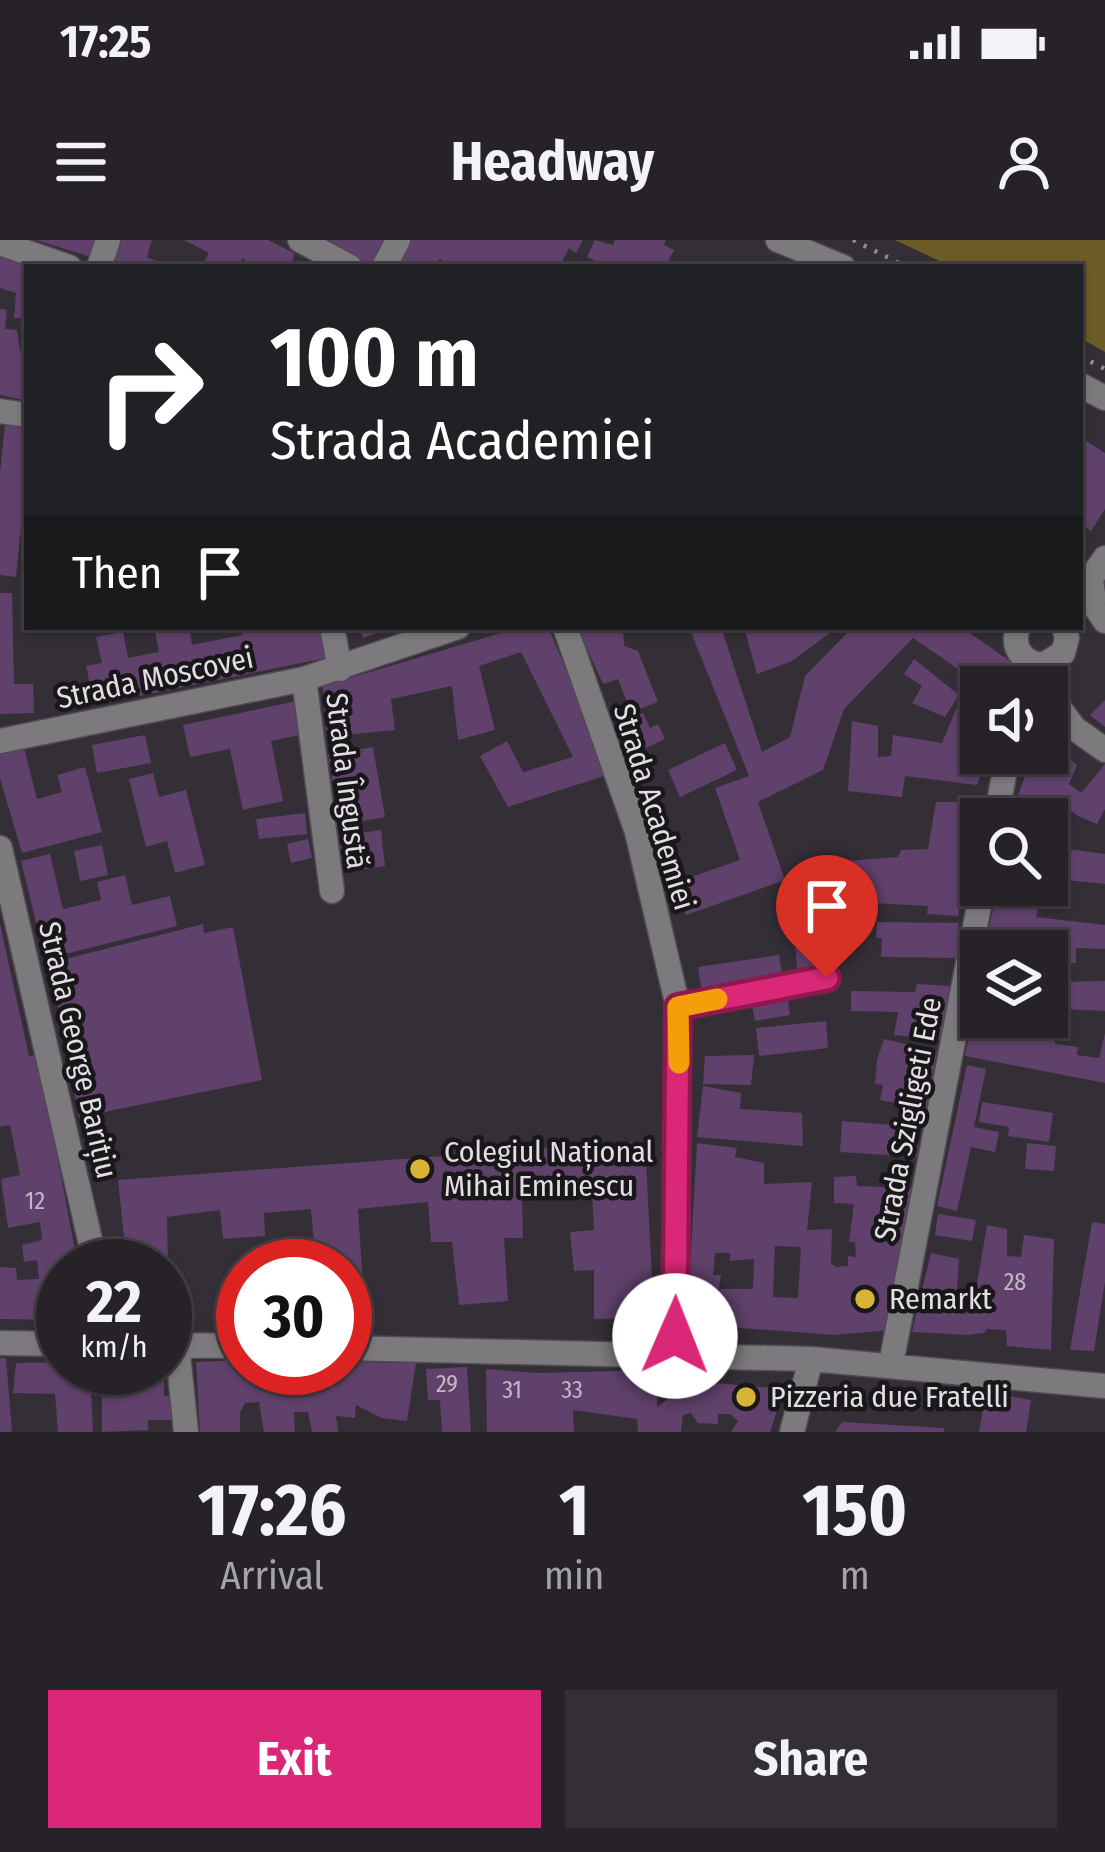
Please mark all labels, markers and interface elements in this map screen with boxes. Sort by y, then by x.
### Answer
text: 17:25 [60,15,151,69]
icon: menu [48,129,114,195]
icon: person [991,129,1057,195]
text: Headway [451,130,654,194]
text: 100 m [270,307,479,408]
icon: right [72,312,228,468]
text: Strada Academiei [270,409,655,473]
icon: arrive [187,540,253,606]
text: Then [72,546,163,600]
street label: Strada Moscovei [53,640,257,716]
map controls [960,666,1068,1038]
button: sound [960,666,1068,774]
street label: Strada Îngustă [318,691,376,871]
street label: Strada Academiei [606,700,702,914]
button: search [960,798,1068,906]
pin [776,855,878,978]
icon: arrive [794,873,860,939]
street label: Strada George Barițiu [30,918,125,1182]
button: layers [960,930,1068,1038]
street label: Strada Szigligeti Ede [867,994,949,1244]
place label: Colegiul Național Mihai Eminescu [444,1134,654,1204]
marker: Colegiul Național Mihai Eminescu [407,1156,433,1182]
house number: 12 [25,1187,45,1215]
speed limit sign: 30 [216,1239,372,1395]
text: 22 [86,1266,142,1338]
house number: 28 [1004,1268,1026,1296]
position arrow [612,1273,738,1399]
place label: Remarkt [889,1281,992,1317]
marker: Remarkt [852,1286,878,1312]
text: km/h [81,1329,147,1365]
house number: 29 [436,1370,458,1398]
house number: 31 [502,1376,522,1404]
house number: 33 [561,1376,583,1404]
place label: Pizzeria due Fratelli [770,1379,1009,1415]
marker: Pizzeria due Fratelli [733,1384,759,1410]
text: 17:26 [198,1468,346,1554]
text: 1 [559,1468,589,1554]
text: 150 [802,1468,907,1554]
text: Arrival [220,1553,324,1599]
text: min [544,1553,604,1599]
text: m [840,1553,870,1599]
button: Exit [48,1690,541,1828]
button: Share [565,1690,1057,1828]

